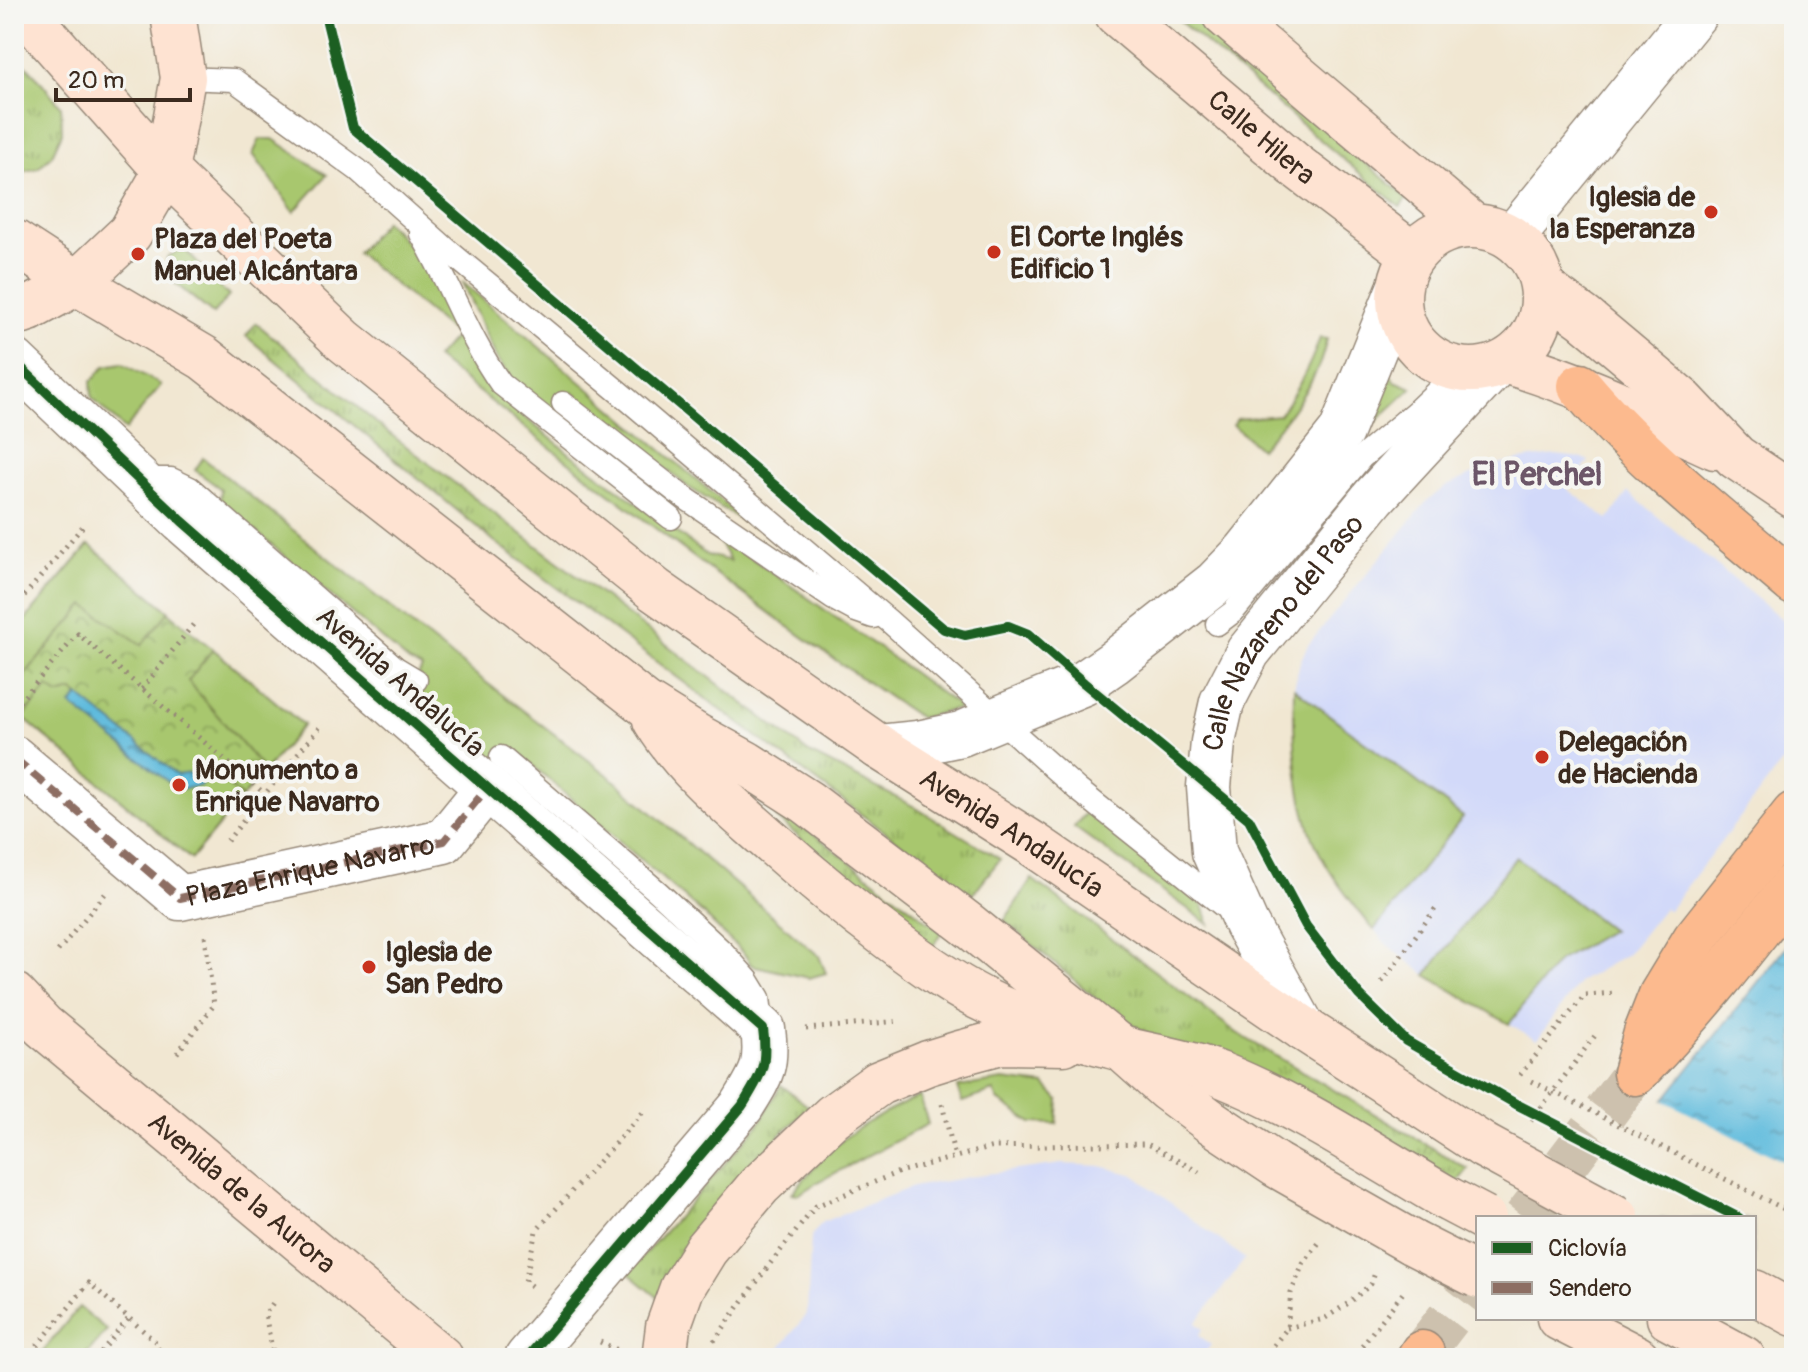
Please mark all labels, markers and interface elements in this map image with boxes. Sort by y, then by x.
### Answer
scale bar [56,52,190,102]
text: 20 m [68,66,124,95]
street label: Calle Hilera [1200,83,1322,193]
place label: Iglesia de la Esperanza [1550,180,1696,247]
marker: Iglesia de la Esperanza [1702,203,1720,221]
place label: El Corte Inglés Edificio 1 [1010,220,1183,287]
place label: Plaza del Poeta Manuel Alcántara [154,222,358,289]
marker: El Corte Inglés Edificio 1 [985,243,1003,261]
marker: Plaza del Poeta Manuel Alcántara [129,245,147,263]
district label: El Perchel [1472,455,1602,495]
street label: Calle Nazareno del Paso [1196,508,1372,755]
street label: Avenida Andalucía [308,599,492,765]
place label: Delegación de Hacienda [1558,725,1698,792]
marker: Delegación de Hacienda [1533,748,1551,766]
place label: Monumento a Enrique Navarro [195,753,380,820]
street label: Avenida Andalucía [913,761,1110,906]
marker: Monumento a Enrique Navarro [170,776,188,794]
street label: Plaza Enrique Navarro [183,828,438,915]
place label: Iglesia de San Pedro [385,935,503,1002]
marker: Iglesia de San Pedro [360,958,378,976]
street label: Avenida de la Aurora [140,1105,343,1282]
legend [1476,1216,1756,1320]
text: Ciclovía [1548,1234,1627,1263]
text: Sendero [1548,1274,1632,1303]

